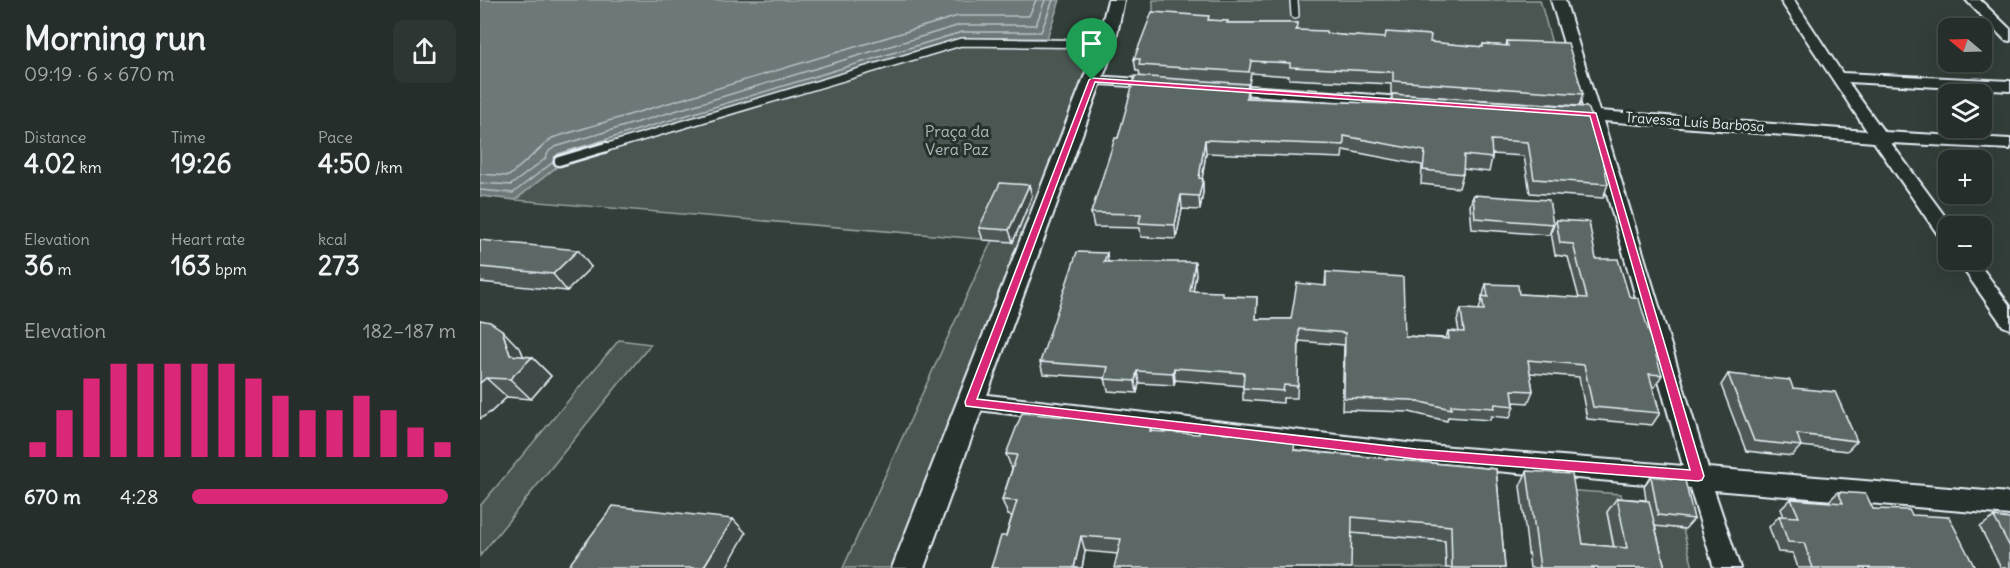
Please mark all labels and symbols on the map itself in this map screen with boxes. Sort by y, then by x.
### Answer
pin [1066,18,1117,80]
north arrow [1938,18,1992,72]
street label: Travessa Luís Barbosa [1625,108,1765,136]
park label: Praça da Vera Paz [925,121,989,159]

